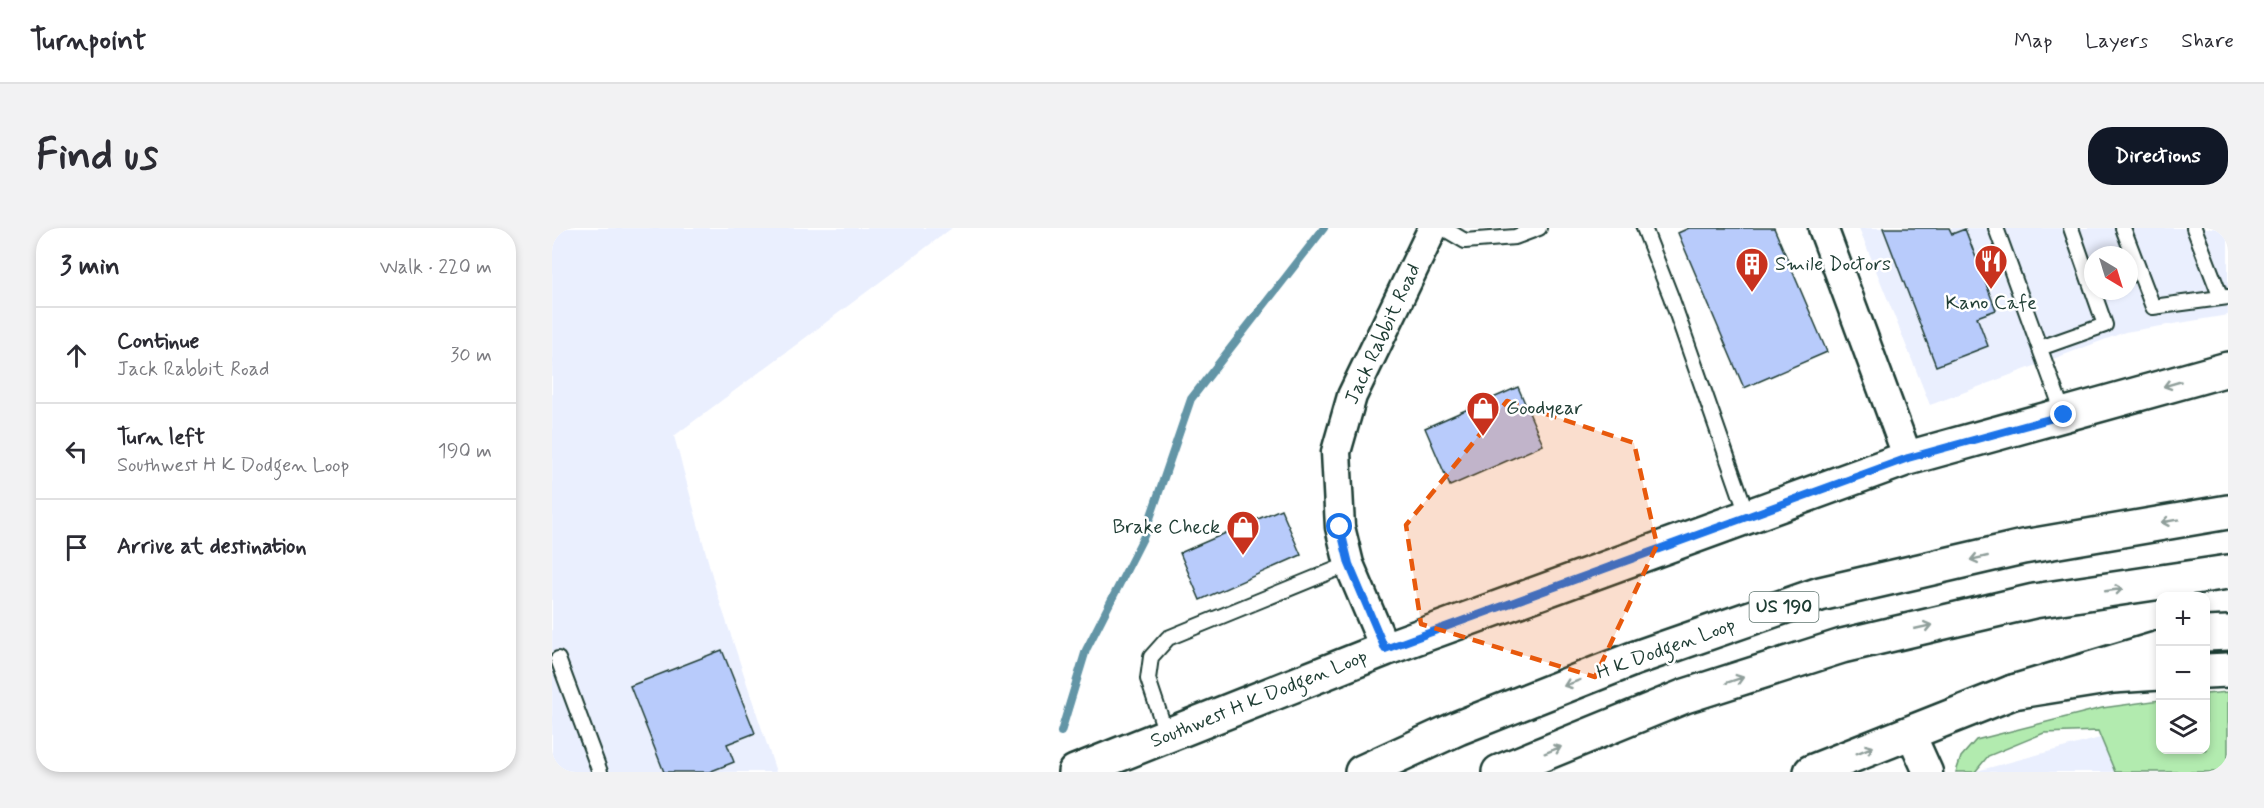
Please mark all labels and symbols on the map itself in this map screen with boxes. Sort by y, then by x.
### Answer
restaurant icon: Kano Cafe [1973,243,2009,290]
building icon: Smile Doctors [1734,246,1770,293]
north arrow [2084,246,2138,300]
place label: Smile Doctors [1775,251,1891,278]
street label: Jack Rabbit Road [1339,259,1427,409]
place label: Kano Cafe [1945,290,2037,317]
one-way arrow [2163,379,2182,391]
shop icon: Goodyear [1465,390,1501,437]
place label: Goodyear [1506,395,1583,422]
route end [2050,401,2076,427]
shop icon: Brake Check [1225,509,1261,556]
route start [1326,513,1352,539]
place label: Brake Check [1112,514,1220,541]
one-way arrow [2161,516,2181,527]
one-way arrow [1969,552,1988,564]
one-way arrow [2104,585,2124,596]
road number: US 190 [1750,592,1818,622]
street label: H K Dodgen Loop [1593,611,1740,689]
one-way arrow [1913,621,1932,633]
street label: Southwest H K Dodgen Loop [1146,643,1372,757]
one-way arrow [1725,674,1744,685]
one-way arrow [1564,678,1582,689]
one-way arrow [1544,744,1562,755]
one-way arrow [1855,744,1874,755]

